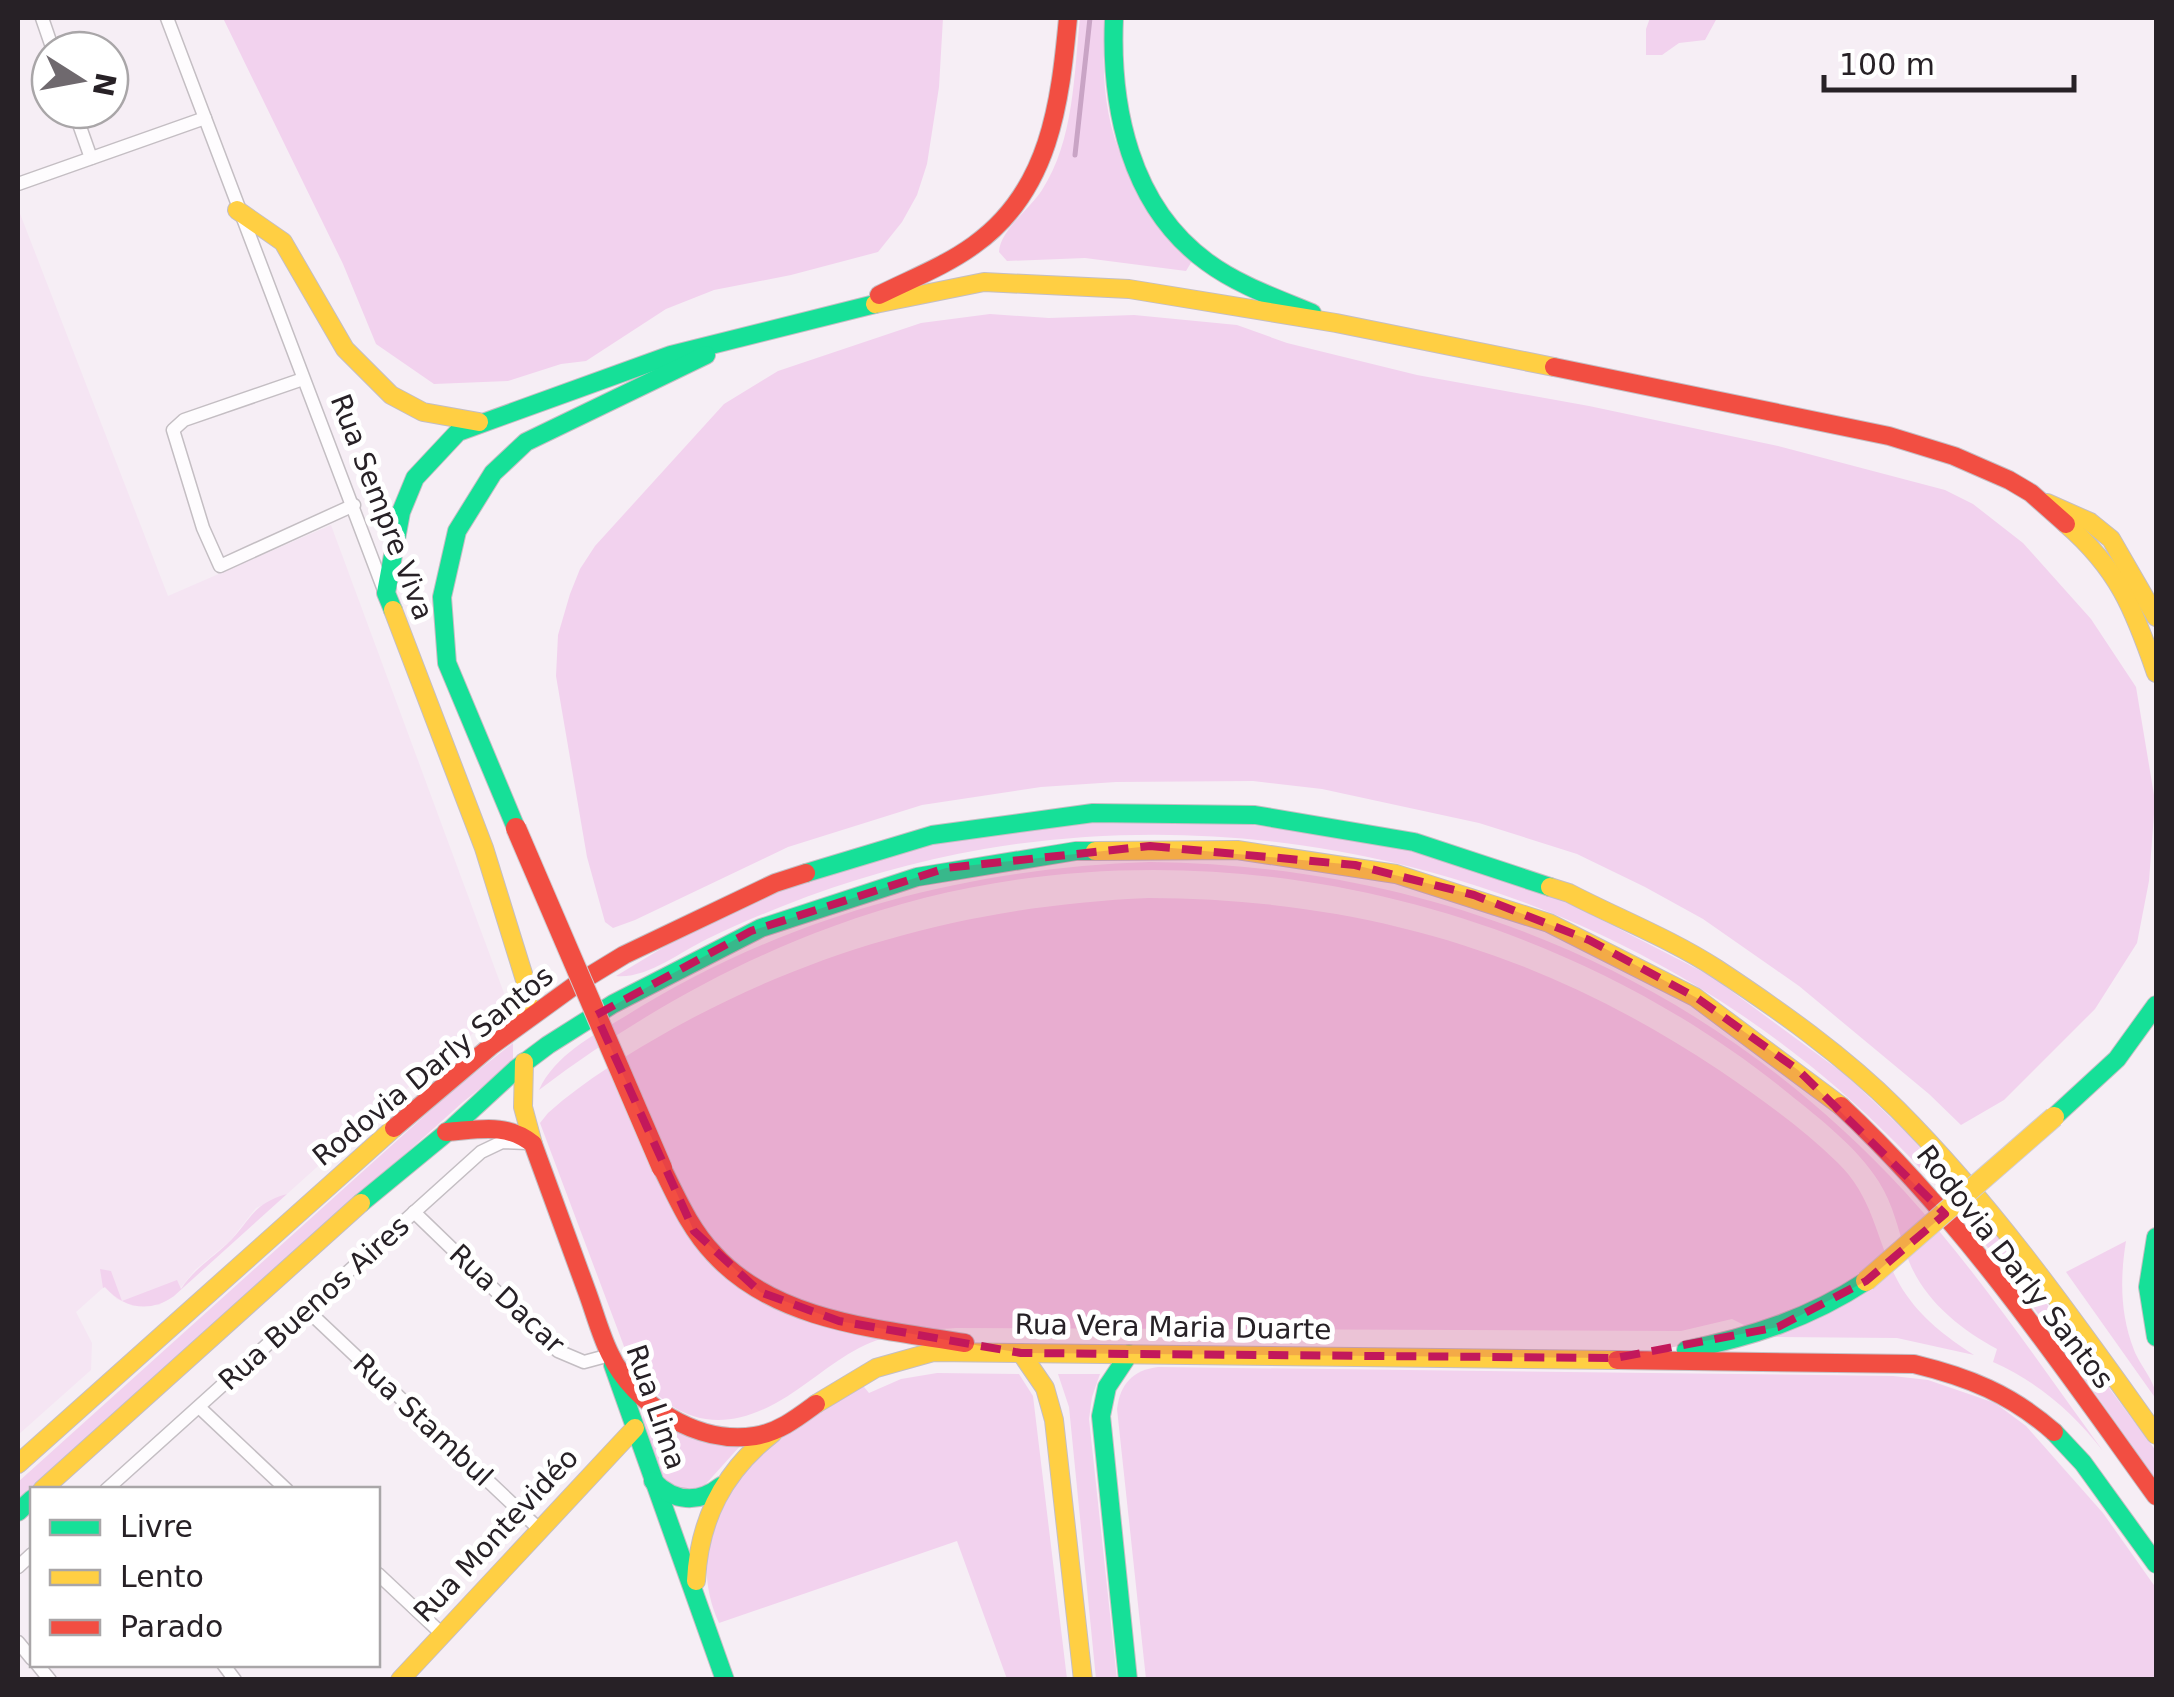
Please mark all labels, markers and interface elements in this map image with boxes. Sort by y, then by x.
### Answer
north arrow [30,30,130,130]
scale bar [1824,30,2074,92]
text: 100 m [1839,47,1935,82]
text: N [86,70,122,99]
street label: Rua Sempre Viva [324,389,440,625]
street label: Rodovia Darly Santos [306,959,560,1173]
street label: Rodovia Darly Santos [1910,1139,2120,1395]
street label: Rua Buenos Aires [212,1209,416,1397]
street label: Rua Dacar [443,1238,572,1361]
street label: Rua Vera Maria Duarte [1014,1308,1332,1346]
street label: Rua Lima [619,1340,693,1474]
street label: Rua Stambul [346,1347,500,1493]
street label: Rua Montevidéo [407,1441,585,1629]
legend [30,1487,380,1667]
text: Livre [120,1509,193,1544]
text: Lento [120,1559,204,1594]
text: Parado [120,1609,223,1644]

